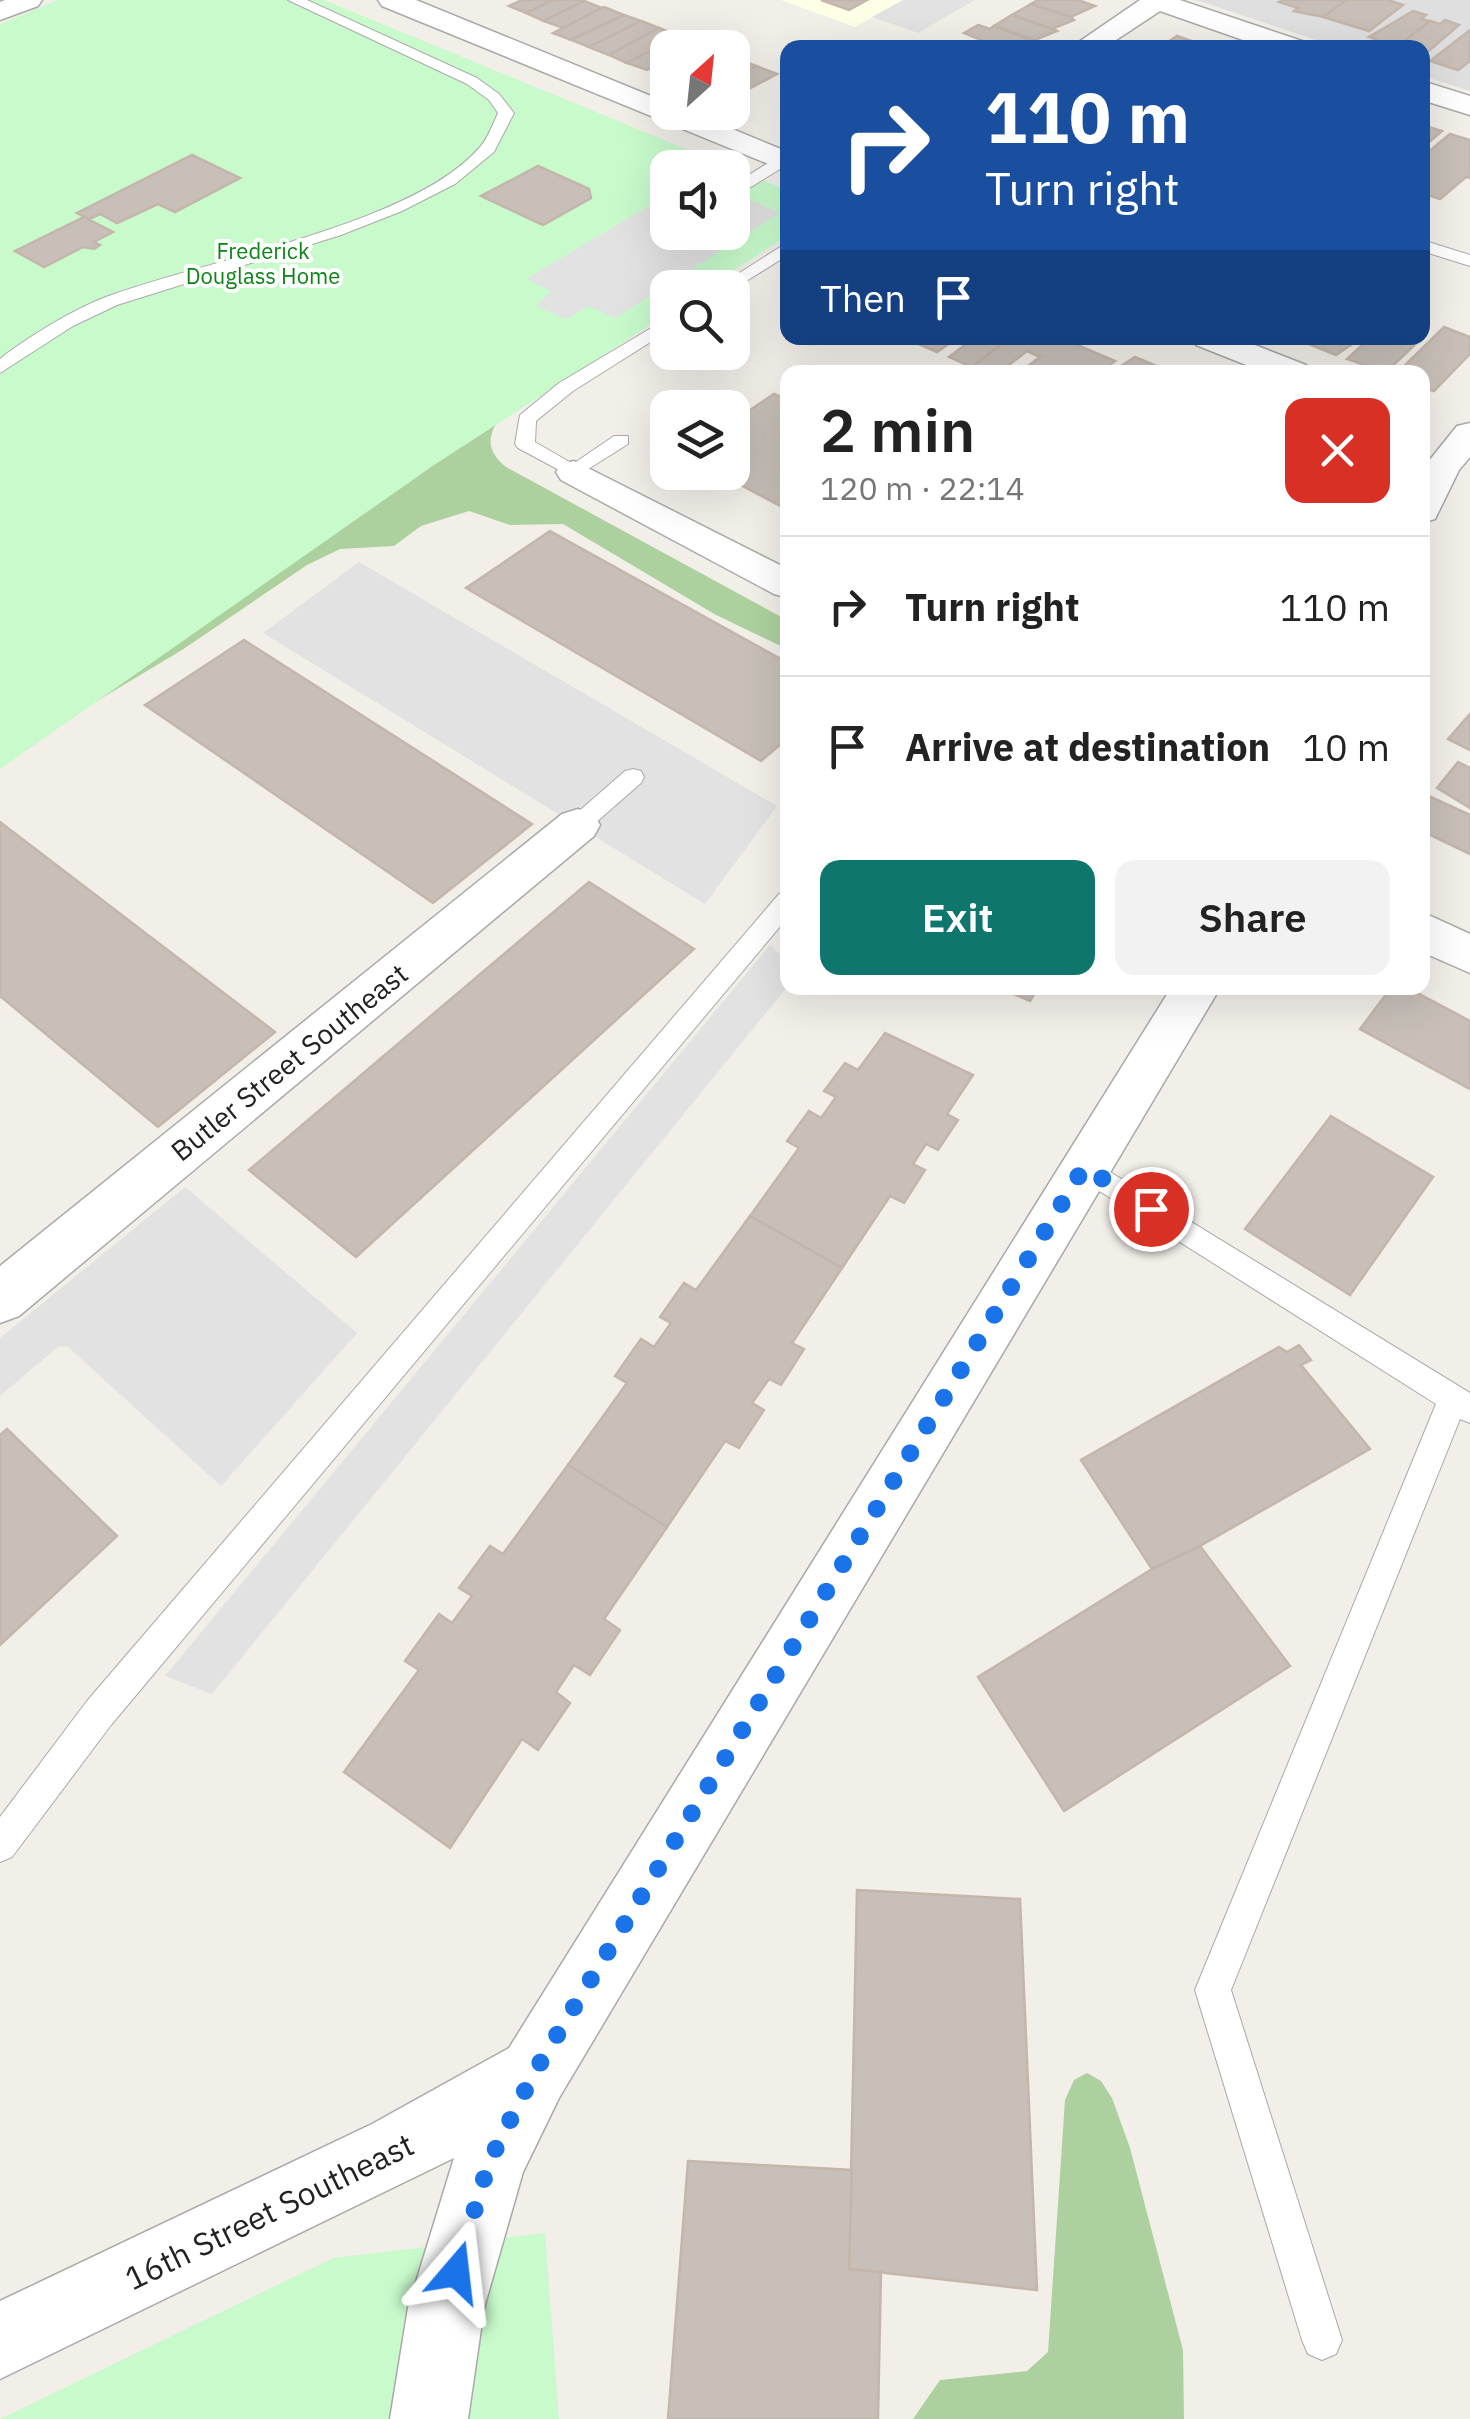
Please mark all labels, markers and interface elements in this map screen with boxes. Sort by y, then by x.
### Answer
north arrow [650,30,750,130]
map controls [650,30,750,490]
text: 110 m [985,71,1190,162]
icon: right [820,80,950,210]
button: sound [650,150,750,250]
text: Turn right [985,159,1180,217]
park label: Frederick Douglass Home [186,236,340,290]
button: search [650,270,750,370]
icon: arrive [926,270,981,325]
text: Then [820,273,906,322]
button: layers [650,390,750,490]
text: 2 min [820,390,975,469]
button: close [1285,398,1390,503]
text: 120 m · 22:14 [820,467,1025,509]
icon: right [820,579,875,634]
text: Turn right [905,582,1080,631]
text: 110 m [1279,582,1390,631]
icon: arrive [820,719,875,774]
text: Arrive at destination [905,722,1270,771]
text: 10 m [1302,722,1390,771]
button: Exit [820,860,1095,975]
button: Share [1115,860,1390,975]
street label: Butler Street Southeast [163,955,415,1169]
pin [1109,1167,1194,1252]
icon: arrive [1124,1182,1179,1237]
street label: 16th Street Southeast [118,2123,420,2299]
position arrow [404,2220,508,2324]

